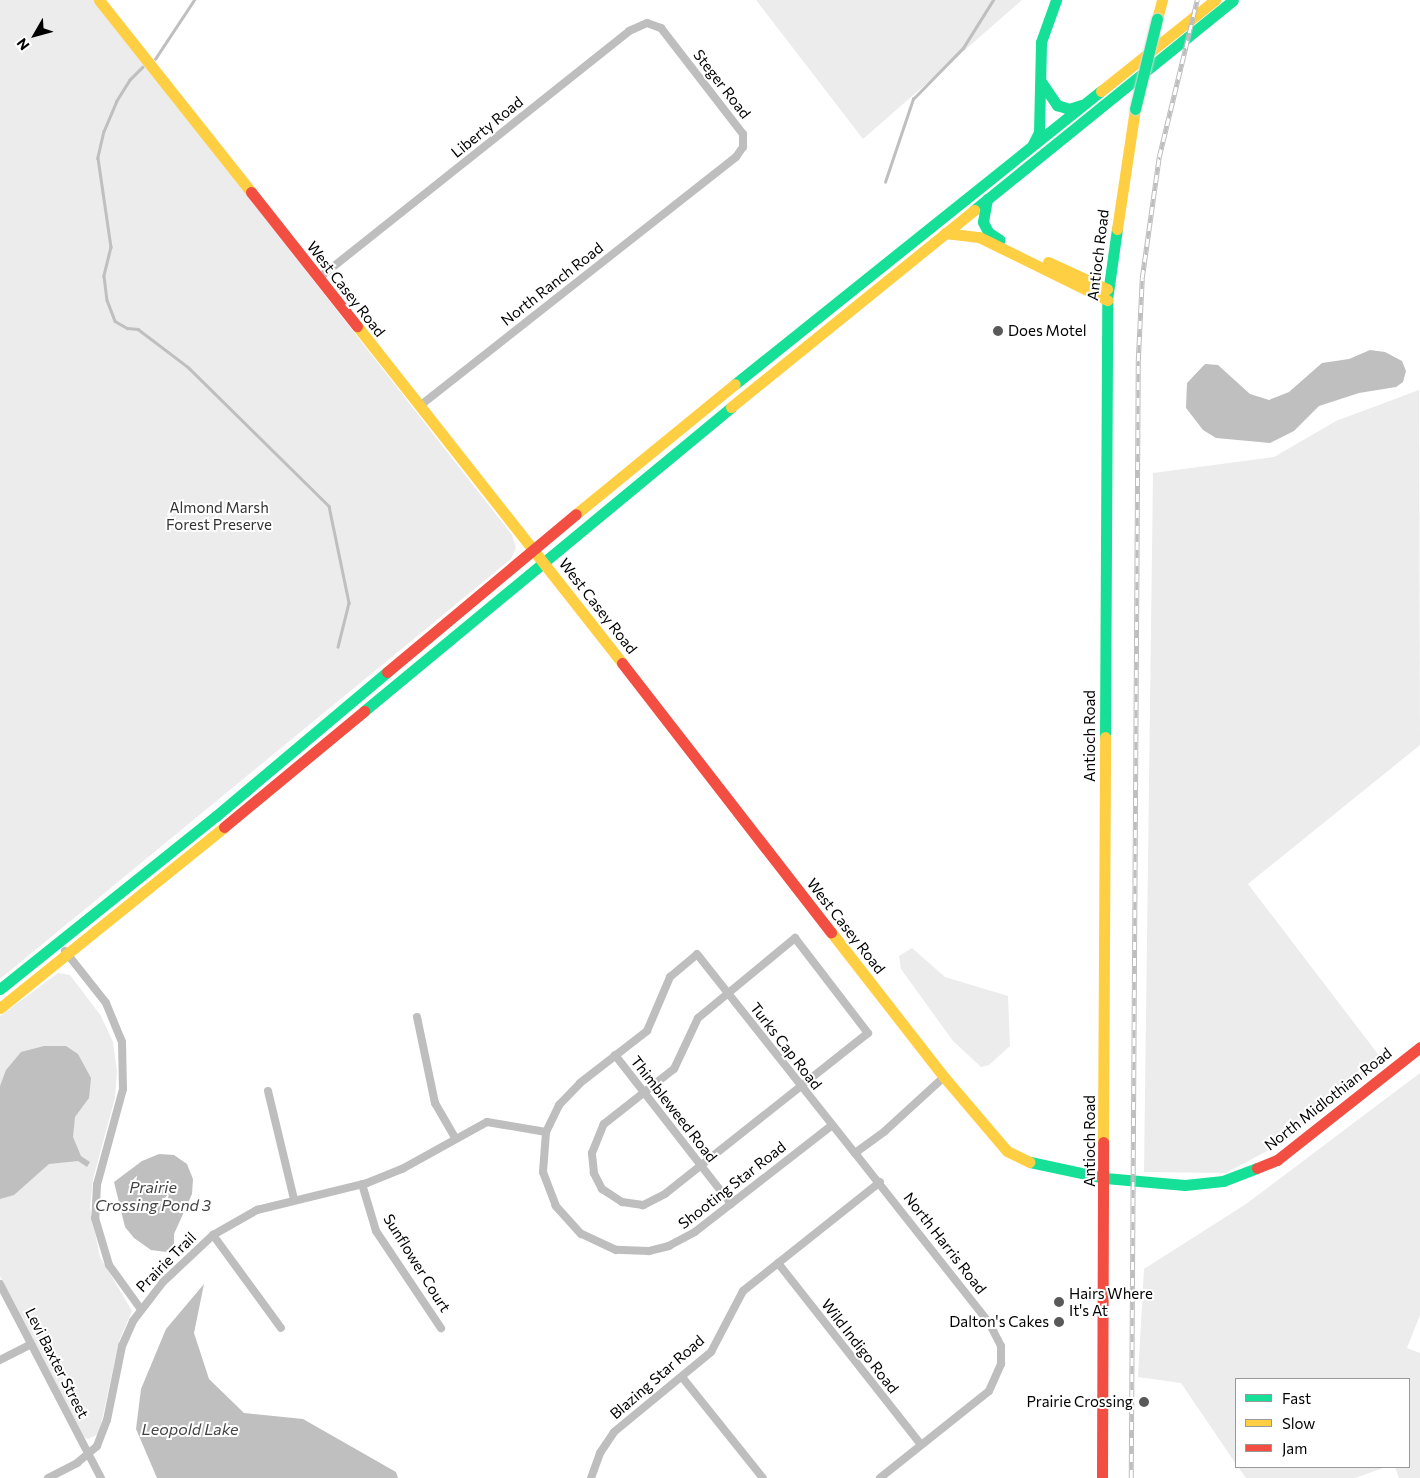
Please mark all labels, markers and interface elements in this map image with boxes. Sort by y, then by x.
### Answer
north arrow [10,10,60,60]
text: N [13,35,33,54]
street label: Steger Road [690,46,754,122]
street label: Liberty Road [448,93,526,161]
street label: Antioch Road [1083,208,1113,302]
street label: West Casey Road [303,238,389,340]
street label: North Ranch Road [498,239,606,329]
place label: Does Motel [1008,322,1087,340]
marker: Does Motel [992,325,1004,337]
park label: Almond Marsh Forest Preserve [166,498,272,533]
street label: West Casey Road [555,555,641,657]
street label: Antioch Road [1081,690,1099,782]
street label: West Casey Road [803,875,889,977]
street label: Turks Cap Road [746,999,826,1093]
street label: North Midlothian Road [1261,1044,1395,1154]
street label: Thimbleweed Road [627,1052,721,1166]
street label: Antioch Road [1081,1095,1099,1187]
street label: Shooting Star Road [675,1137,789,1233]
water label: Prairie Crossing Pond 3 [95,1177,211,1215]
street label: North Harris Road [900,1189,990,1297]
street label: Sunflower Court [380,1211,454,1315]
street label: Prairie Trail [132,1228,200,1296]
place label: Hairs Where It's At [1069,1284,1153,1319]
street label: Wild Indigo Road [818,1295,902,1397]
marker: Hairs Where It's At [1053,1296,1065,1308]
street label: Levi Baxter Street [21,1305,93,1421]
place label: Dalton's Cakes [949,1313,1049,1331]
marker: Dalton's Cakes [1053,1316,1065,1328]
street label: Blazing Star Road [606,1331,708,1423]
legend [1235,1378,1410,1468]
text: Fast [1282,1389,1311,1407]
place label: Prairie Crossing [1026,1393,1133,1411]
marker: Prairie Crossing [1137,1395,1151,1409]
text: Slow [1282,1414,1315,1432]
water label: Leopold Lake [142,1419,238,1439]
text: Jam [1282,1439,1307,1457]

